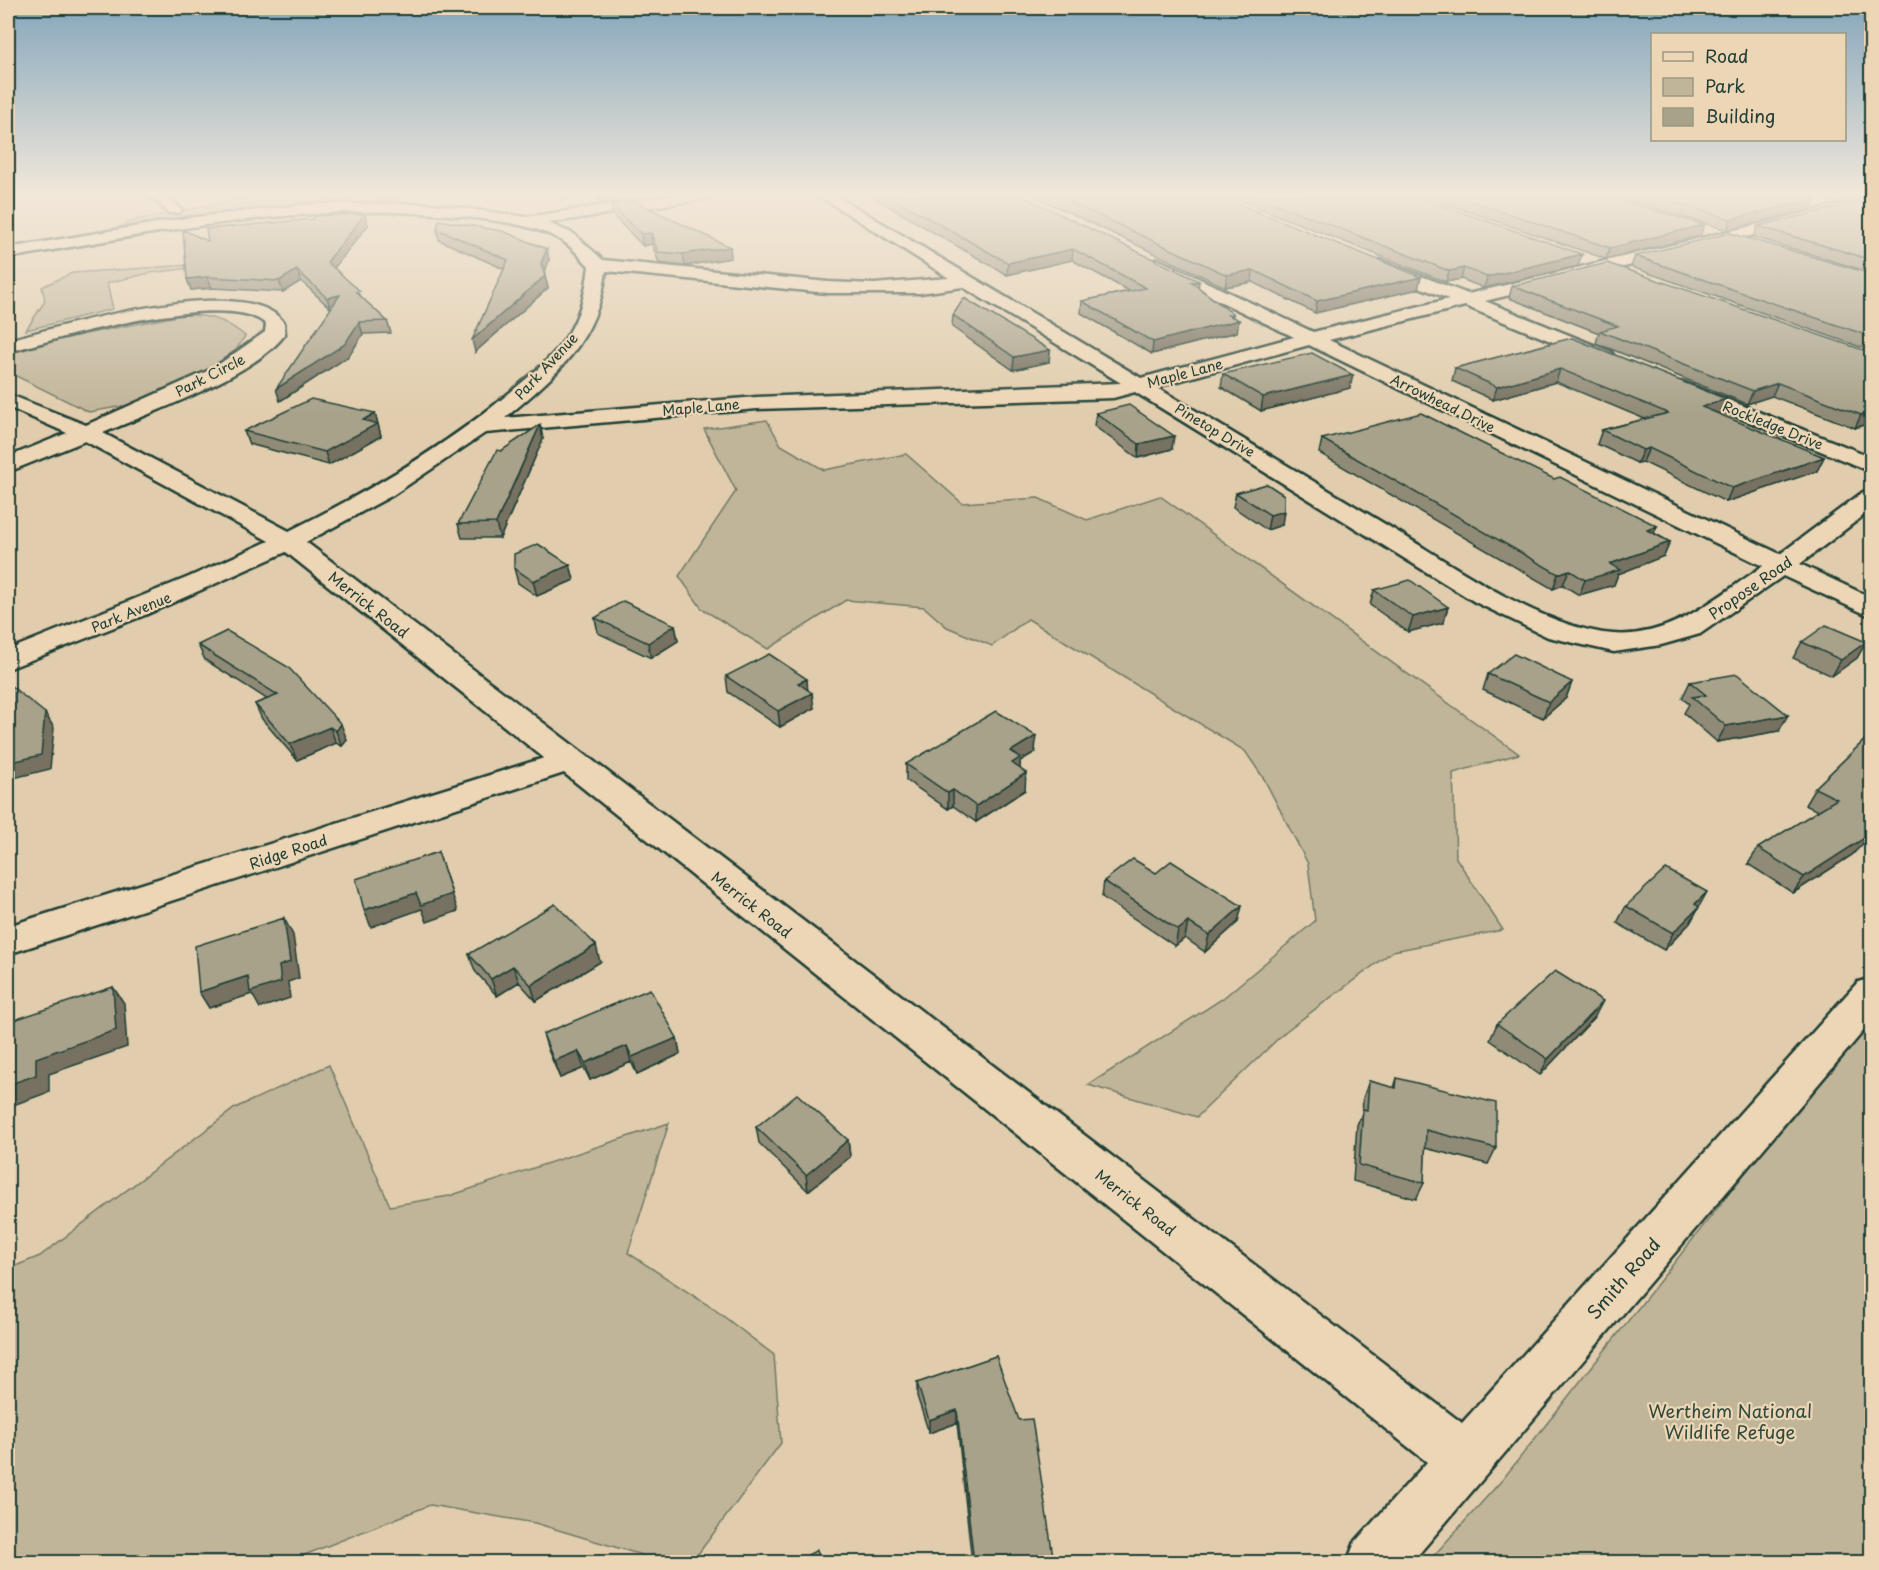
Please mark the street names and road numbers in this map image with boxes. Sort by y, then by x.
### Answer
street label: Park Avenue [510,328,583,404]
street label: Park Circle [171,348,249,402]
street label: Maple Lane [1145,353,1225,393]
street label: Arrowhead Drive [1387,369,1499,438]
street label: Maple Lane [661,393,741,421]
street label: Rockledge Drive [1720,395,1826,455]
street label: Pinetop Drive [1171,398,1259,462]
street label: Propose Road [1703,550,1797,624]
street label: Merrick Road [324,565,414,643]
street label: Park Avenue [88,586,174,638]
street label: Ridge Road [246,828,330,874]
street label: Merrick Road [707,865,797,943]
street label: Merrick Road [1091,1163,1181,1241]
street label: Smith Road [1580,1231,1666,1325]

